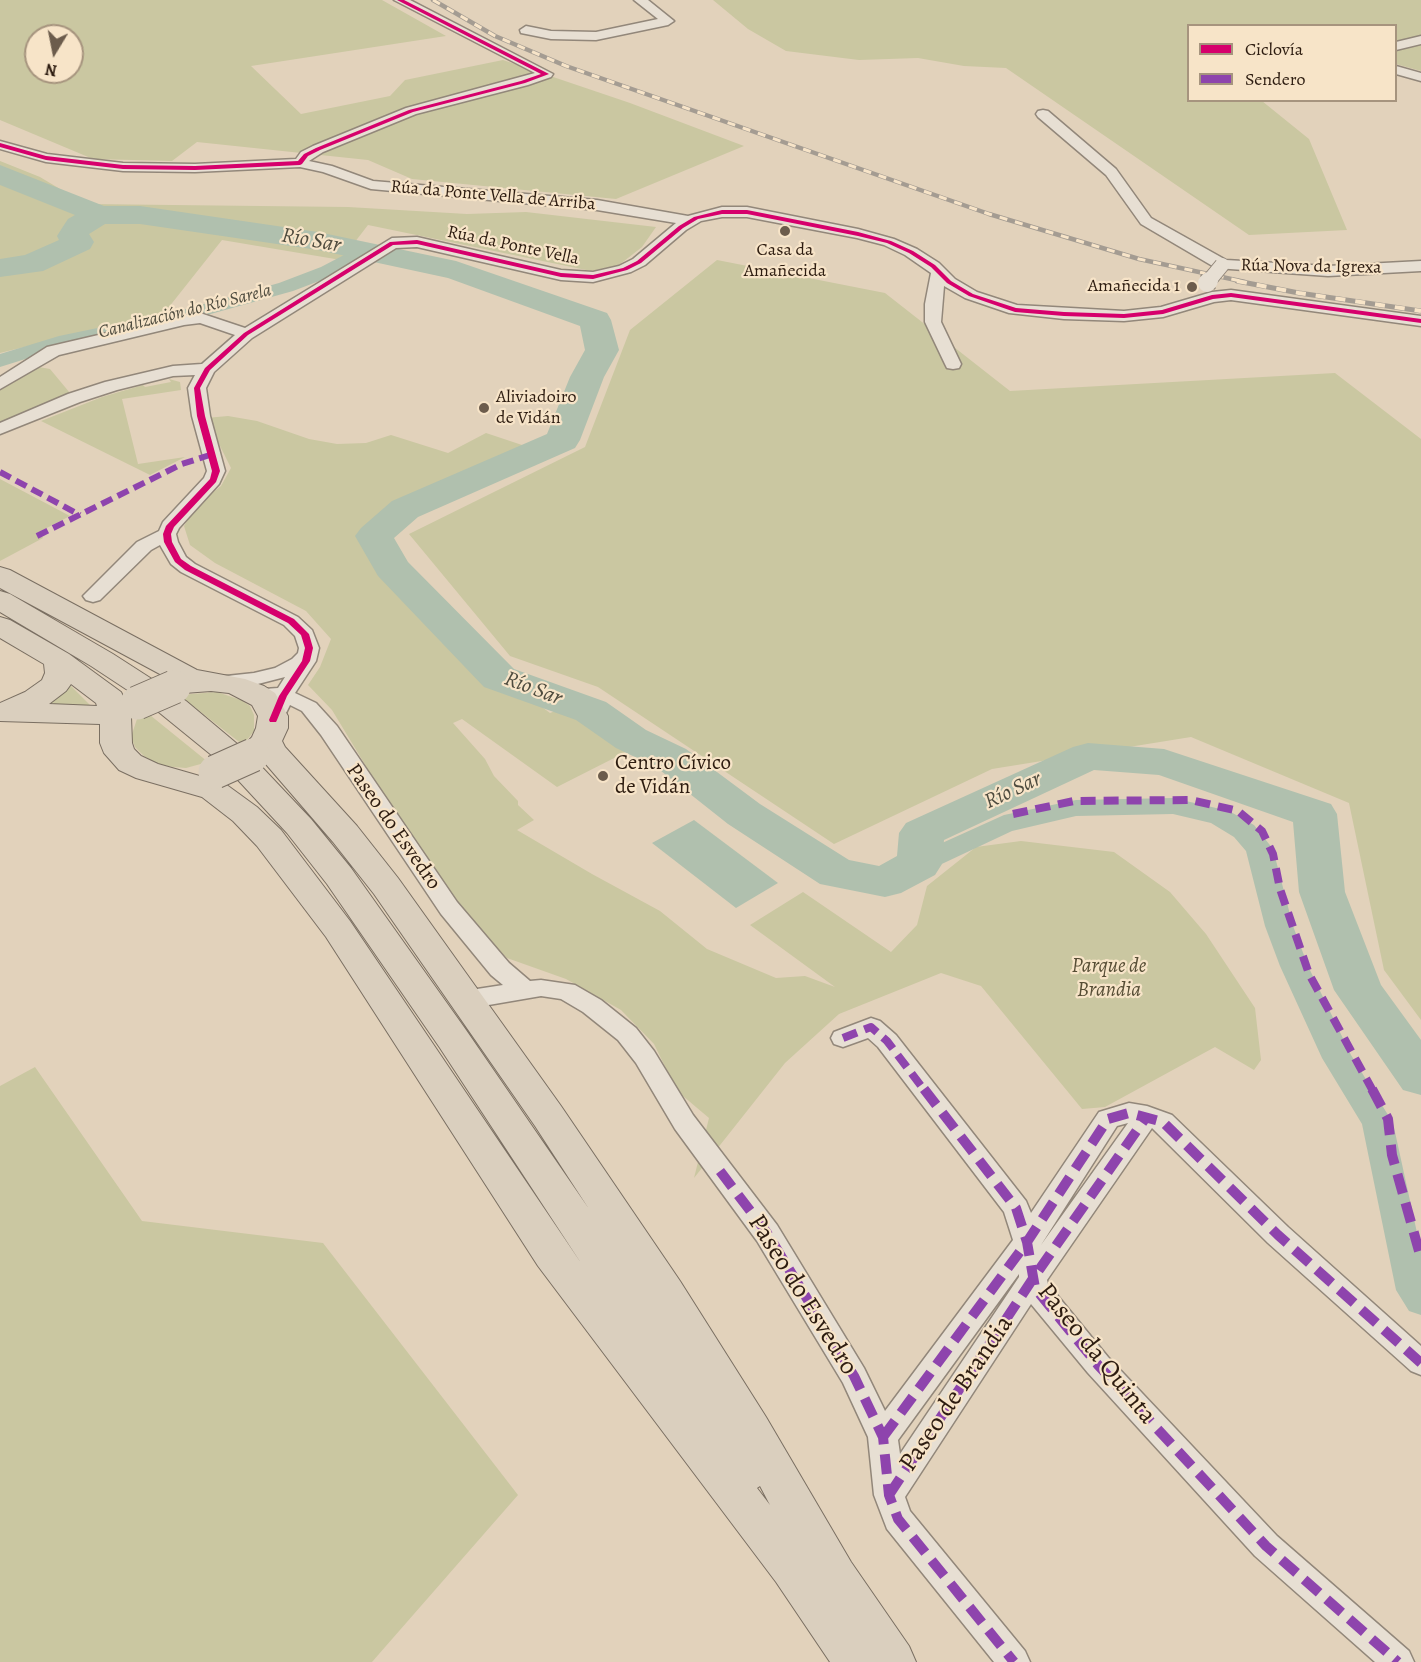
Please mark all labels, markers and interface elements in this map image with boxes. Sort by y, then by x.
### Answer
north arrow [24,24,84,84]
legend [1187,24,1397,102]
text: Ciclovía [1245,37,1303,61]
text: N [44,58,59,82]
text: Sendero [1245,67,1306,91]
street label: Rúa da Ponte Vella de Arriba [390,176,596,216]
street label: Rúa da Ponte Vella [445,221,581,271]
water label: Río Sar [279,223,343,259]
marker: Casa da Amañecida [778,224,792,238]
place label: Casa da Amañecida [744,240,826,282]
street label: Rúa Nova da Igrexa [1240,255,1382,279]
place label: Amañecida 1 [1088,276,1180,298]
water label: Canalización do Río Sarela [96,280,274,344]
marker: Amañecida 1 [1185,280,1199,294]
place label: Aliviadoiro de Vidán [496,387,576,430]
marker: Aliviadoiro de Vidán [477,401,491,415]
water label: Río Sar [500,666,566,712]
place label: Centro Cívico de Vidán [615,751,731,801]
street label: Paseo do Esvedro [340,759,446,895]
water label: Río Sar [980,766,1046,816]
marker: Centro Cívico de Vidán [596,769,610,783]
park label: Parque de Brandia [1072,954,1146,1004]
street label: Paseo do Esvedro [740,1209,864,1381]
street label: Paseo da Quinta [1030,1277,1162,1431]
street label: Paseo de Brandia [893,1310,1021,1478]

